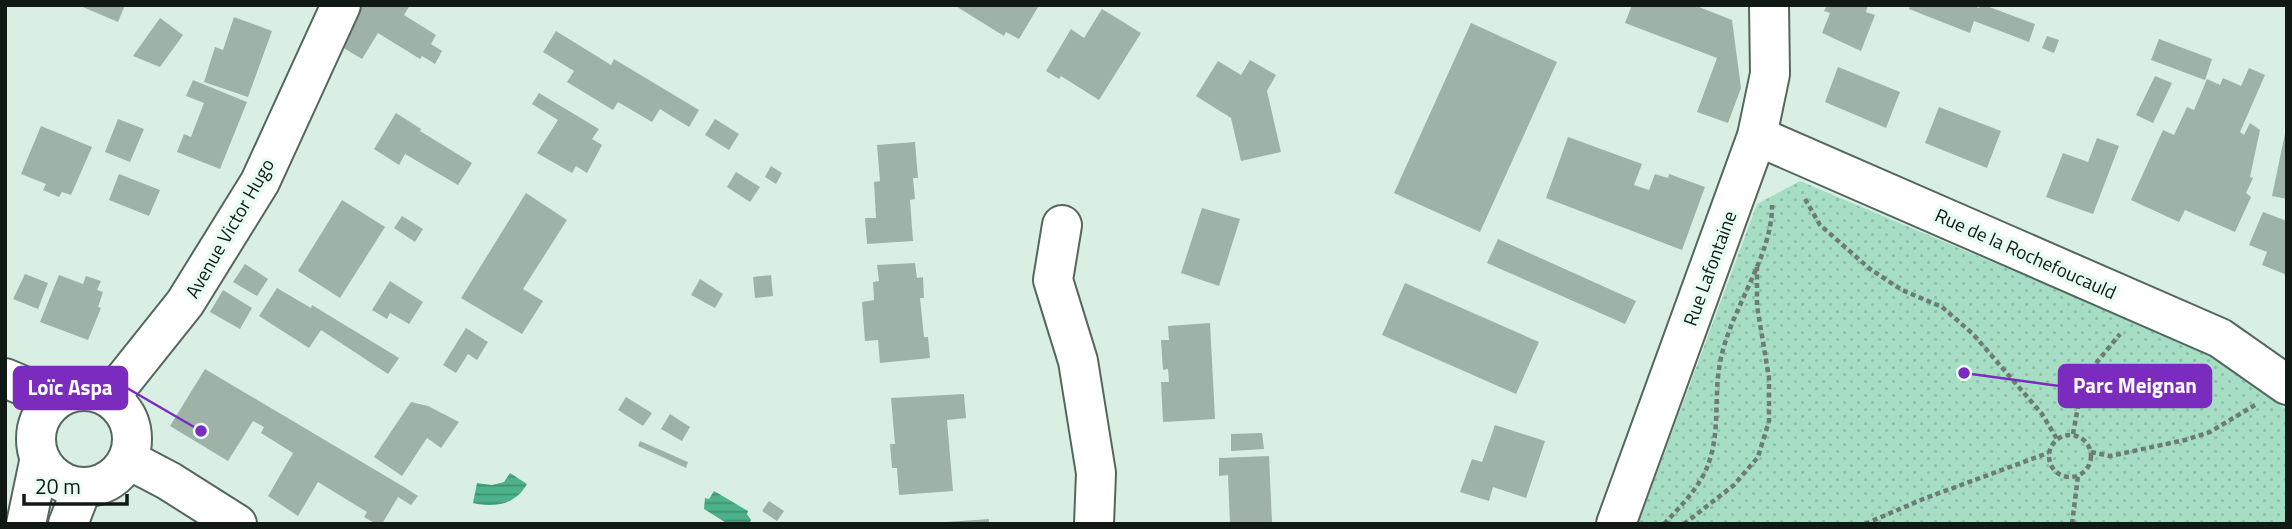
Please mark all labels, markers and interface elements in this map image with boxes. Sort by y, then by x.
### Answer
street label: Avenue Victor Hugo [177,153,281,303]
street label: Rue de la Rochefoucauld [1931,200,2121,306]
street label: Rue Lafontaine [1675,206,1743,330]
callout: Parc Meignan [2059,365,2211,407]
callout: Loïc Aspa [14,367,127,409]
text: Parc Meignan [2073,369,2197,401]
text: Loïc Aspa [27,371,113,403]
scale bar [24,462,128,506]
text: 20 m [35,470,81,502]

